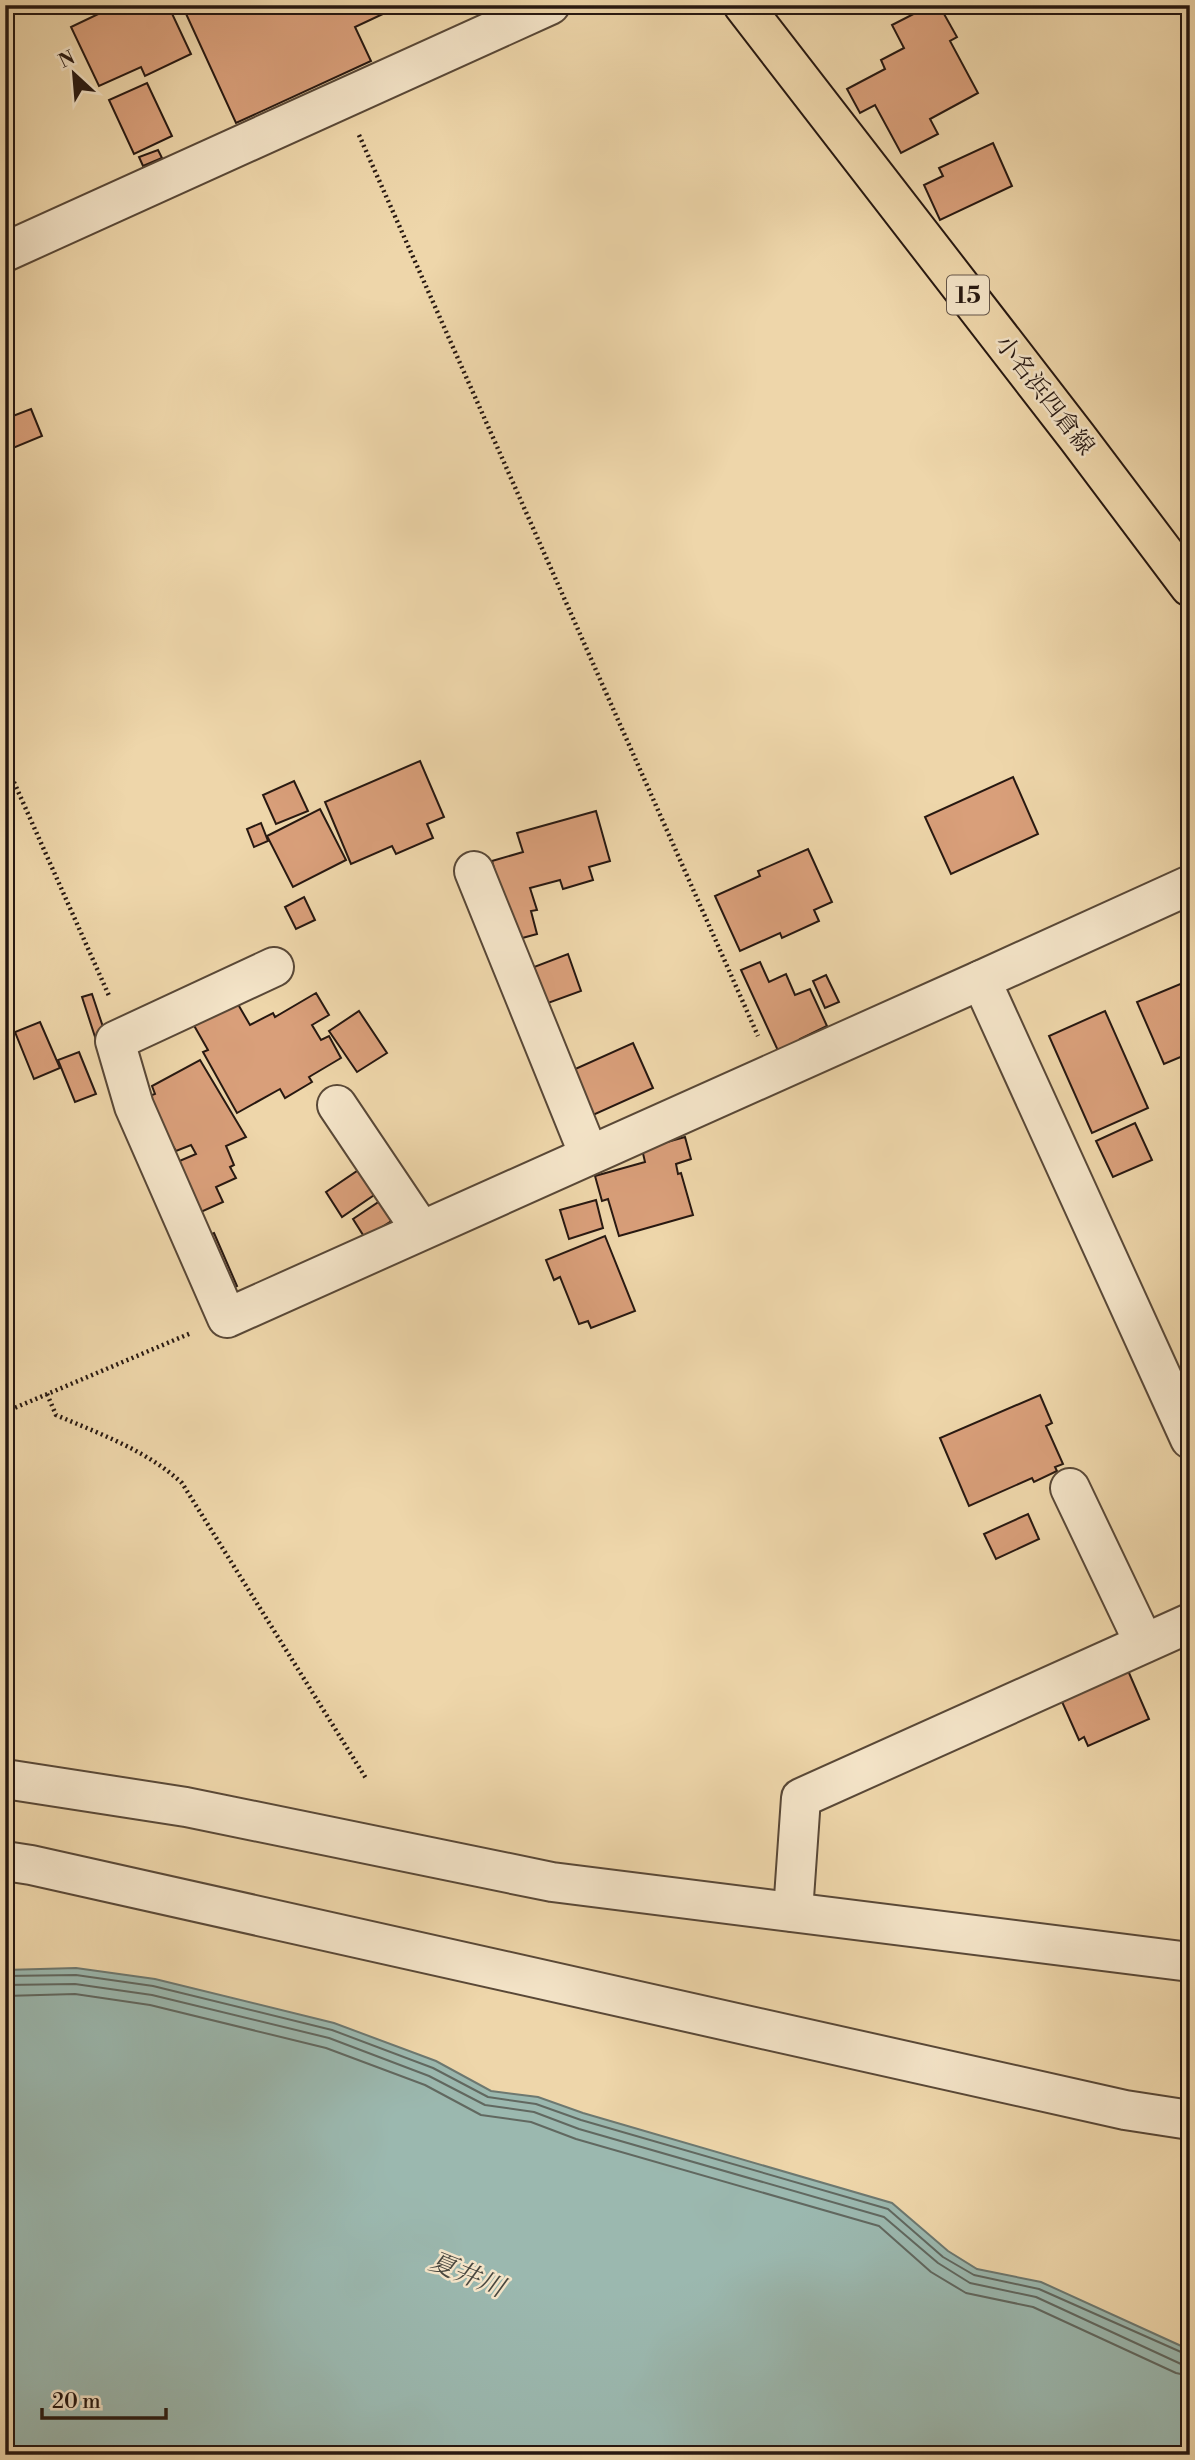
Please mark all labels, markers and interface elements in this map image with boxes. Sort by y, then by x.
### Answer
north arrow [38,38,108,108]
text: N [55,46,79,74]
road number: 15 [947,276,989,314]
street label: 小名浜四倉線 [988,330,1100,462]
water label: 夏井川 [424,2245,512,2305]
scale bar [42,2376,166,2420]
text: 20 m [52,2389,101,2415]

